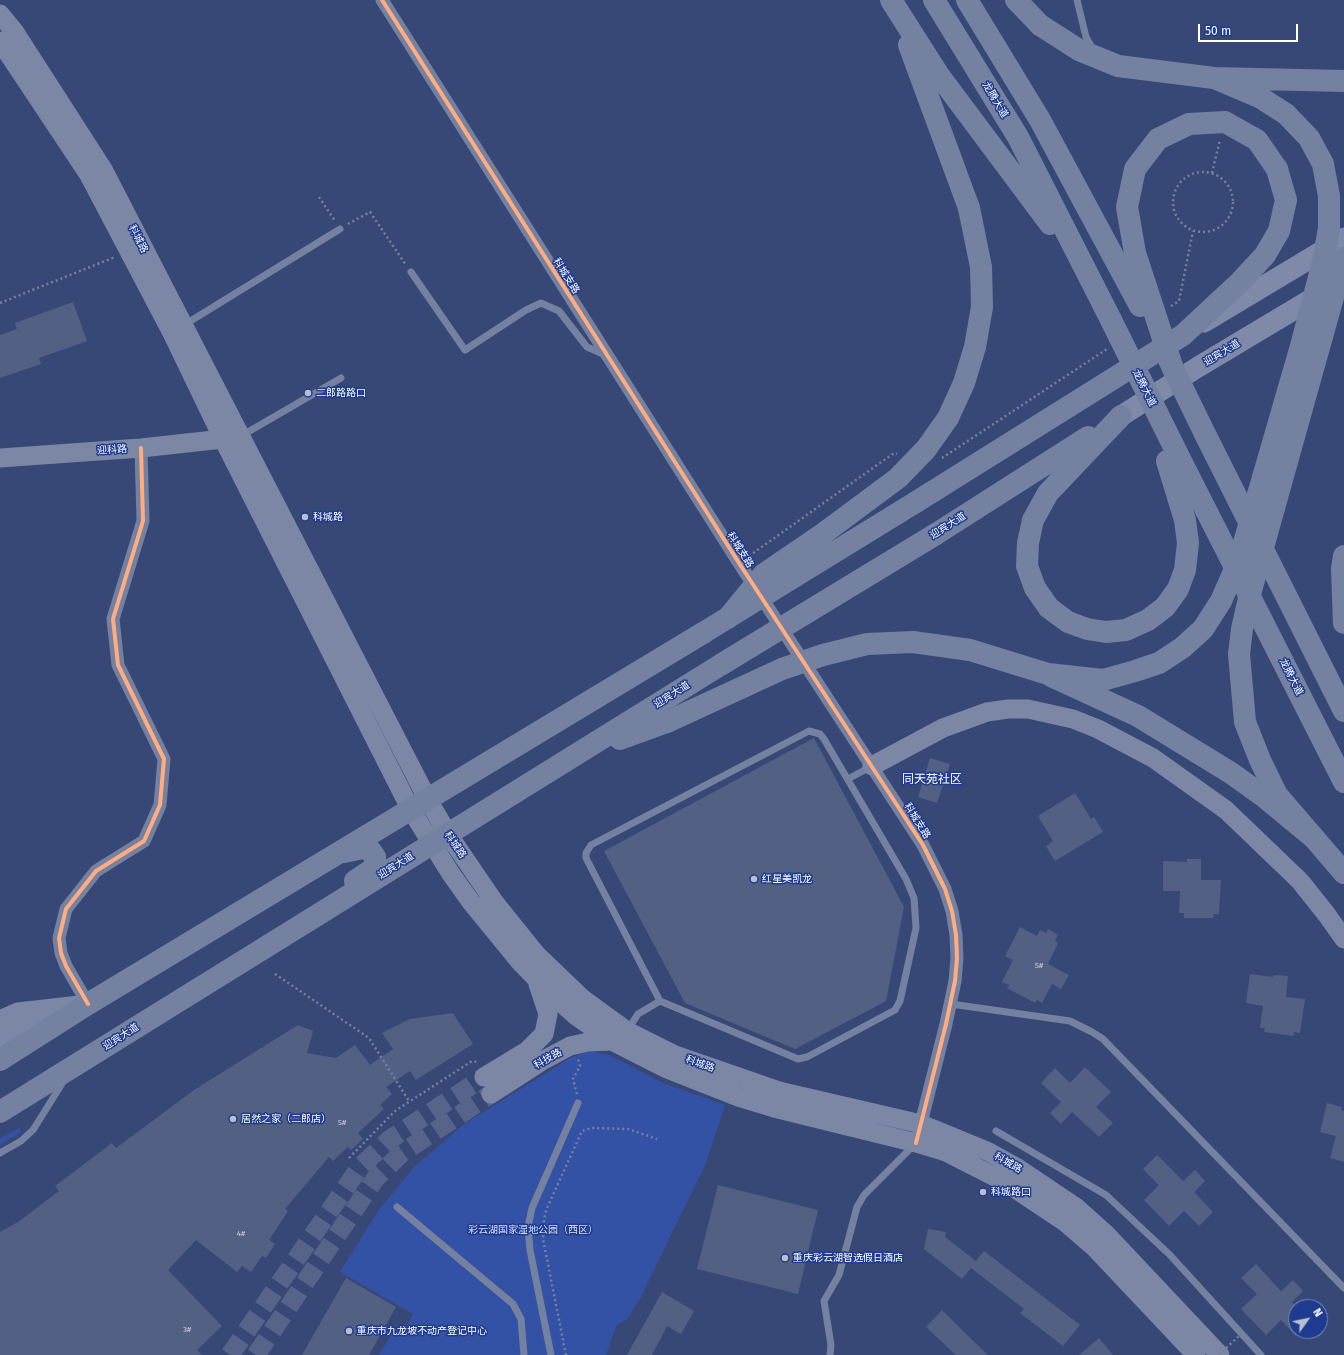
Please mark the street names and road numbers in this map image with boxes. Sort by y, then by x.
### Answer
street label: 龙腾大道 [980,80,1010,120]
street label: 科城路 [126,223,150,255]
street label: 科城支路 [550,256,582,296]
street label: 迎宾大道 [1202,338,1242,368]
street label: 龙腾大道 [1130,367,1158,409]
street label: 迎科路 [97,443,127,457]
street label: 迎宾大道 [928,510,968,542]
street label: 科城支路 [724,530,756,570]
street label: 龙腾大道 [1277,656,1305,698]
street label: 迎宾大道 [652,679,692,711]
street label: 科城支路 [901,801,933,841]
street label: 科城路 [442,829,468,861]
street label: 迎宾大道 [376,850,416,882]
street label: 迎宾大道 [101,1021,141,1053]
street label: 科技路 [532,1046,564,1072]
street label: 科城路 [684,1053,716,1075]
street label: 科城路 [992,1150,1024,1176]

